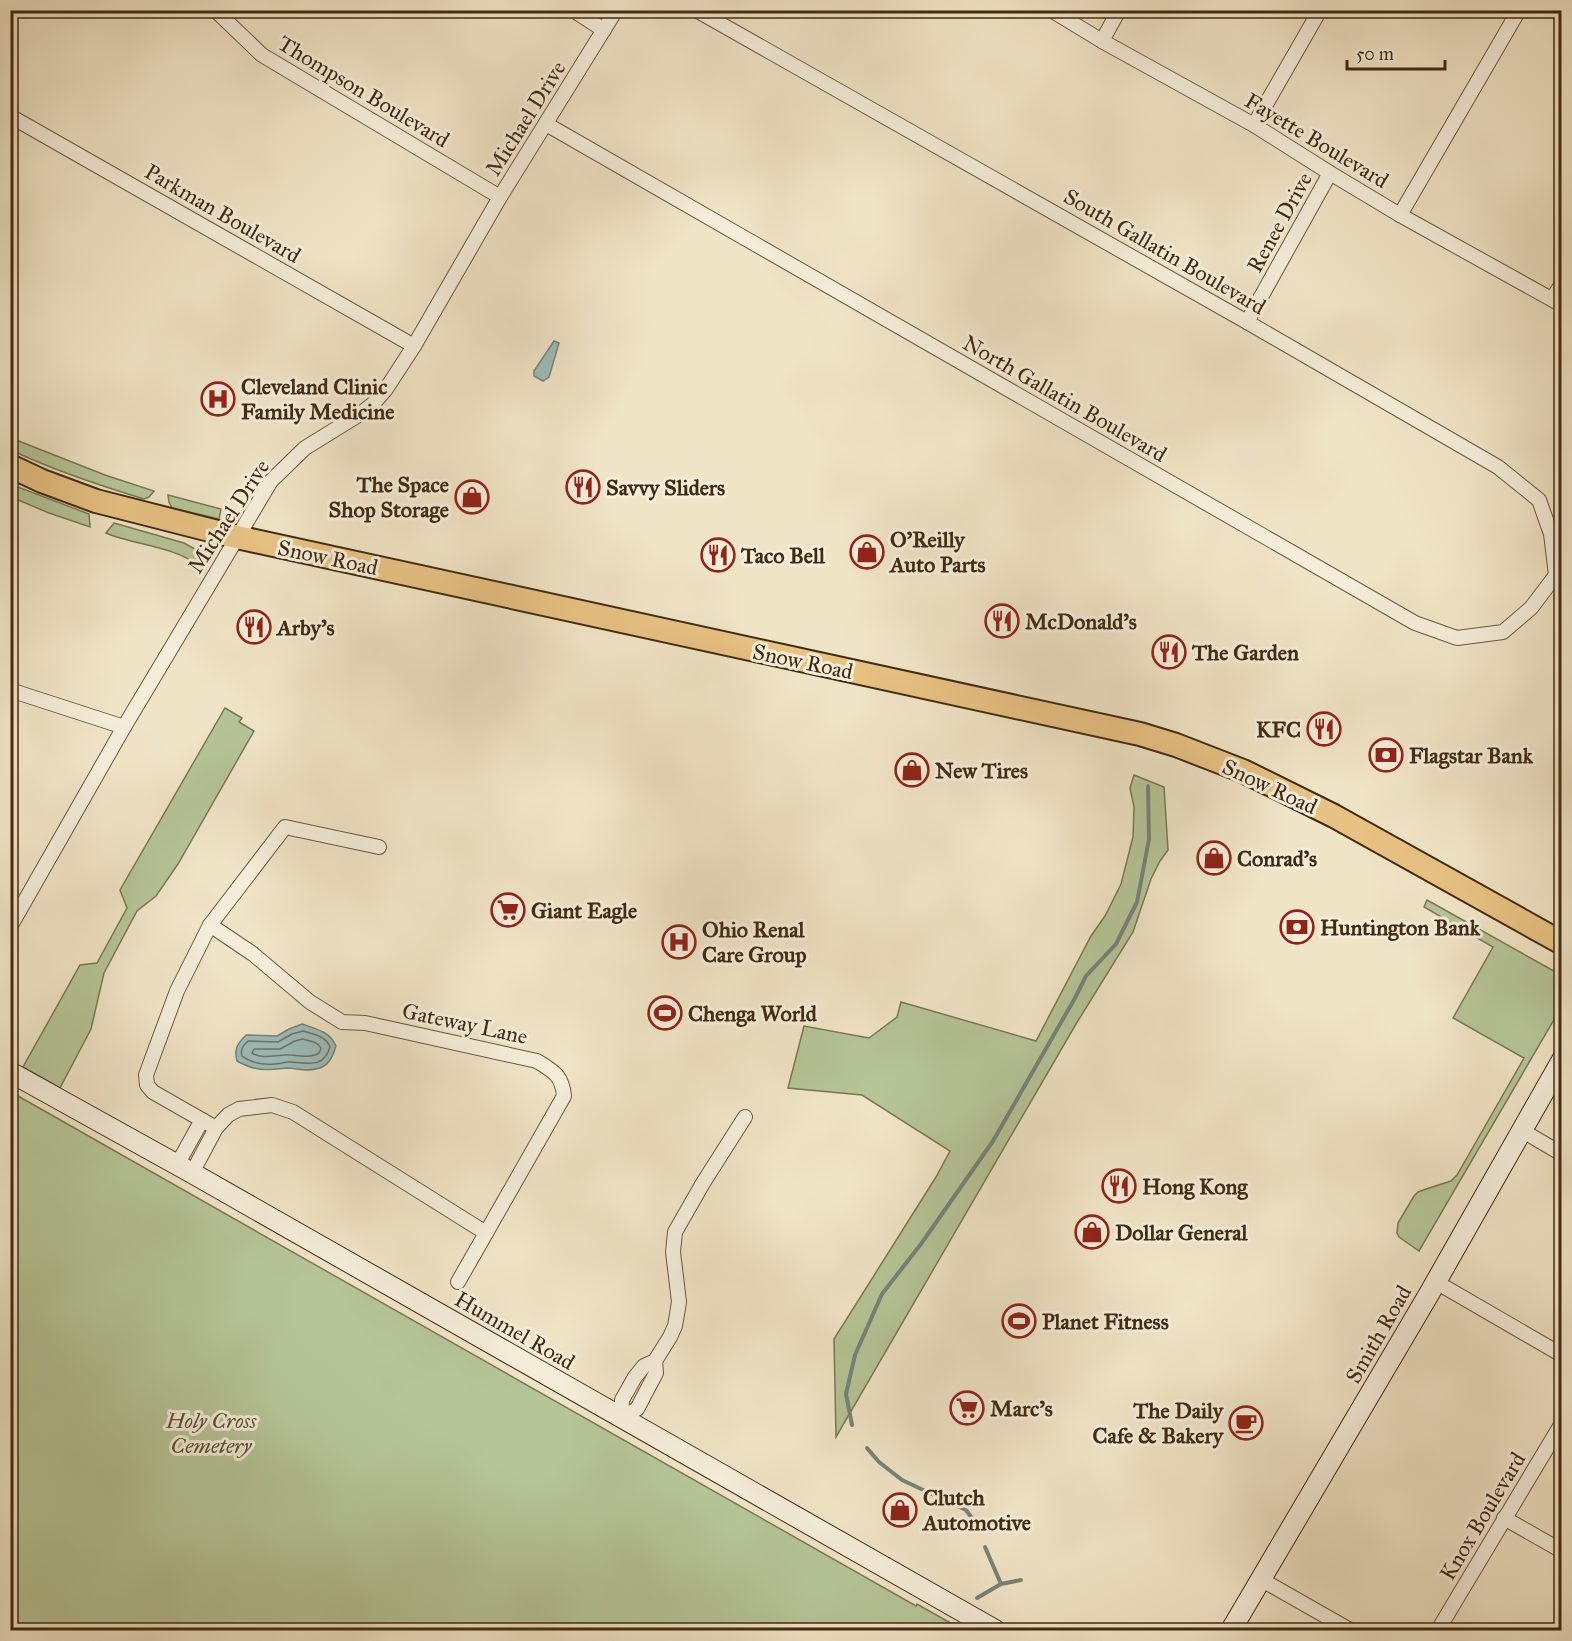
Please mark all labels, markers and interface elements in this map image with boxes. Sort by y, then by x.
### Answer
street label: Thompson Boulevard [273,30,454,153]
scale bar [1347,33,1444,71]
text: 50 m [1356,43,1394,65]
street label: Michael Drive [479,56,571,181]
street label: Fayette Boulevard [1240,87,1394,194]
street label: Parkman Boulevard [140,158,306,269]
street label: Renee Drive [1241,167,1318,277]
street label: South Gallatin Boulevard [1059,183,1271,320]
street label: North Gallatin Boulevard [958,329,1172,468]
place label: Cleveland Clinic Family Medicine [241,373,394,425]
hospital icon: Cleveland Clinic Family Medicine [200,381,236,417]
street label: Michael Drive [182,454,275,578]
restaurant icon: Savvy Sliders [565,469,601,505]
place label: The Space Shop Storage [329,471,449,523]
place label: Savvy Sliders [606,474,725,501]
shop icon: The Space Shop Storage [454,479,490,515]
place label: O'Reilly Auto Parts [888,526,986,578]
street label: Snow Road [275,534,380,581]
shop icon: O'Reilly Auto Parts [849,534,885,570]
restaurant icon: Taco Bell [700,537,736,573]
place label: Taco Bell [740,542,826,569]
restaurant icon: McDonald's [984,603,1020,639]
place label: McDonald's [1025,608,1137,635]
restaurant icon: Arby's [236,609,272,645]
place label: Arby's [275,614,335,641]
restaurant icon: The Garden [1151,634,1187,670]
street label: Snow Road [750,638,855,685]
place label: The Garden [1191,639,1299,666]
restaurant icon: KFC [1306,711,1342,747]
place label: KFC [1256,716,1301,743]
bank icon: Flagstar Bank [1368,737,1404,773]
place label: Flagstar Bank [1409,742,1534,769]
shop icon: New Tires [894,752,930,788]
street label: Snow Road [1218,753,1322,820]
place label: New Tires [935,757,1028,784]
shop icon: Conrad's [1196,840,1232,876]
place label: Conrad's [1237,845,1317,872]
supermarket icon: Giant Eagle [490,892,526,928]
place label: Giant Eagle [531,897,637,924]
bank icon: Huntington Bank [1279,909,1315,945]
place label: Huntington Bank [1320,914,1481,941]
place label: Ohio Renal Care Group [702,916,807,968]
hospital icon: Ohio Renal Care Group [661,924,697,960]
sports icon: Chenga World [647,995,683,1031]
street label: Gateway Lane [400,997,530,1050]
place label: Chenga World [688,1000,818,1027]
restaurant icon: Hong Kong [1101,1168,1137,1204]
place label: Hong Kong [1142,1173,1248,1200]
shop icon: Dollar General [1074,1214,1110,1250]
place label: Dollar General [1115,1219,1249,1246]
street label: Smith Road [1340,1280,1417,1388]
street label: Hummel Road [450,1285,580,1376]
sports icon: Planet Fitness [1001,1303,1037,1339]
place label: Planet Fitness [1042,1308,1169,1335]
supermarket icon: Marc's [949,1390,985,1426]
place label: Marc's [990,1395,1053,1422]
place label: The Daily Cafe & Bakery [1093,1397,1225,1449]
cafe icon: The Daily Cafe & Bakery [1228,1405,1264,1441]
park label: Holy Cross Cemetery [165,1407,257,1459]
street label: Knox Boulevard [1434,1447,1531,1585]
place label: Clutch Automotive [921,1484,1031,1536]
shop icon: Clutch Automotive [882,1492,918,1528]

